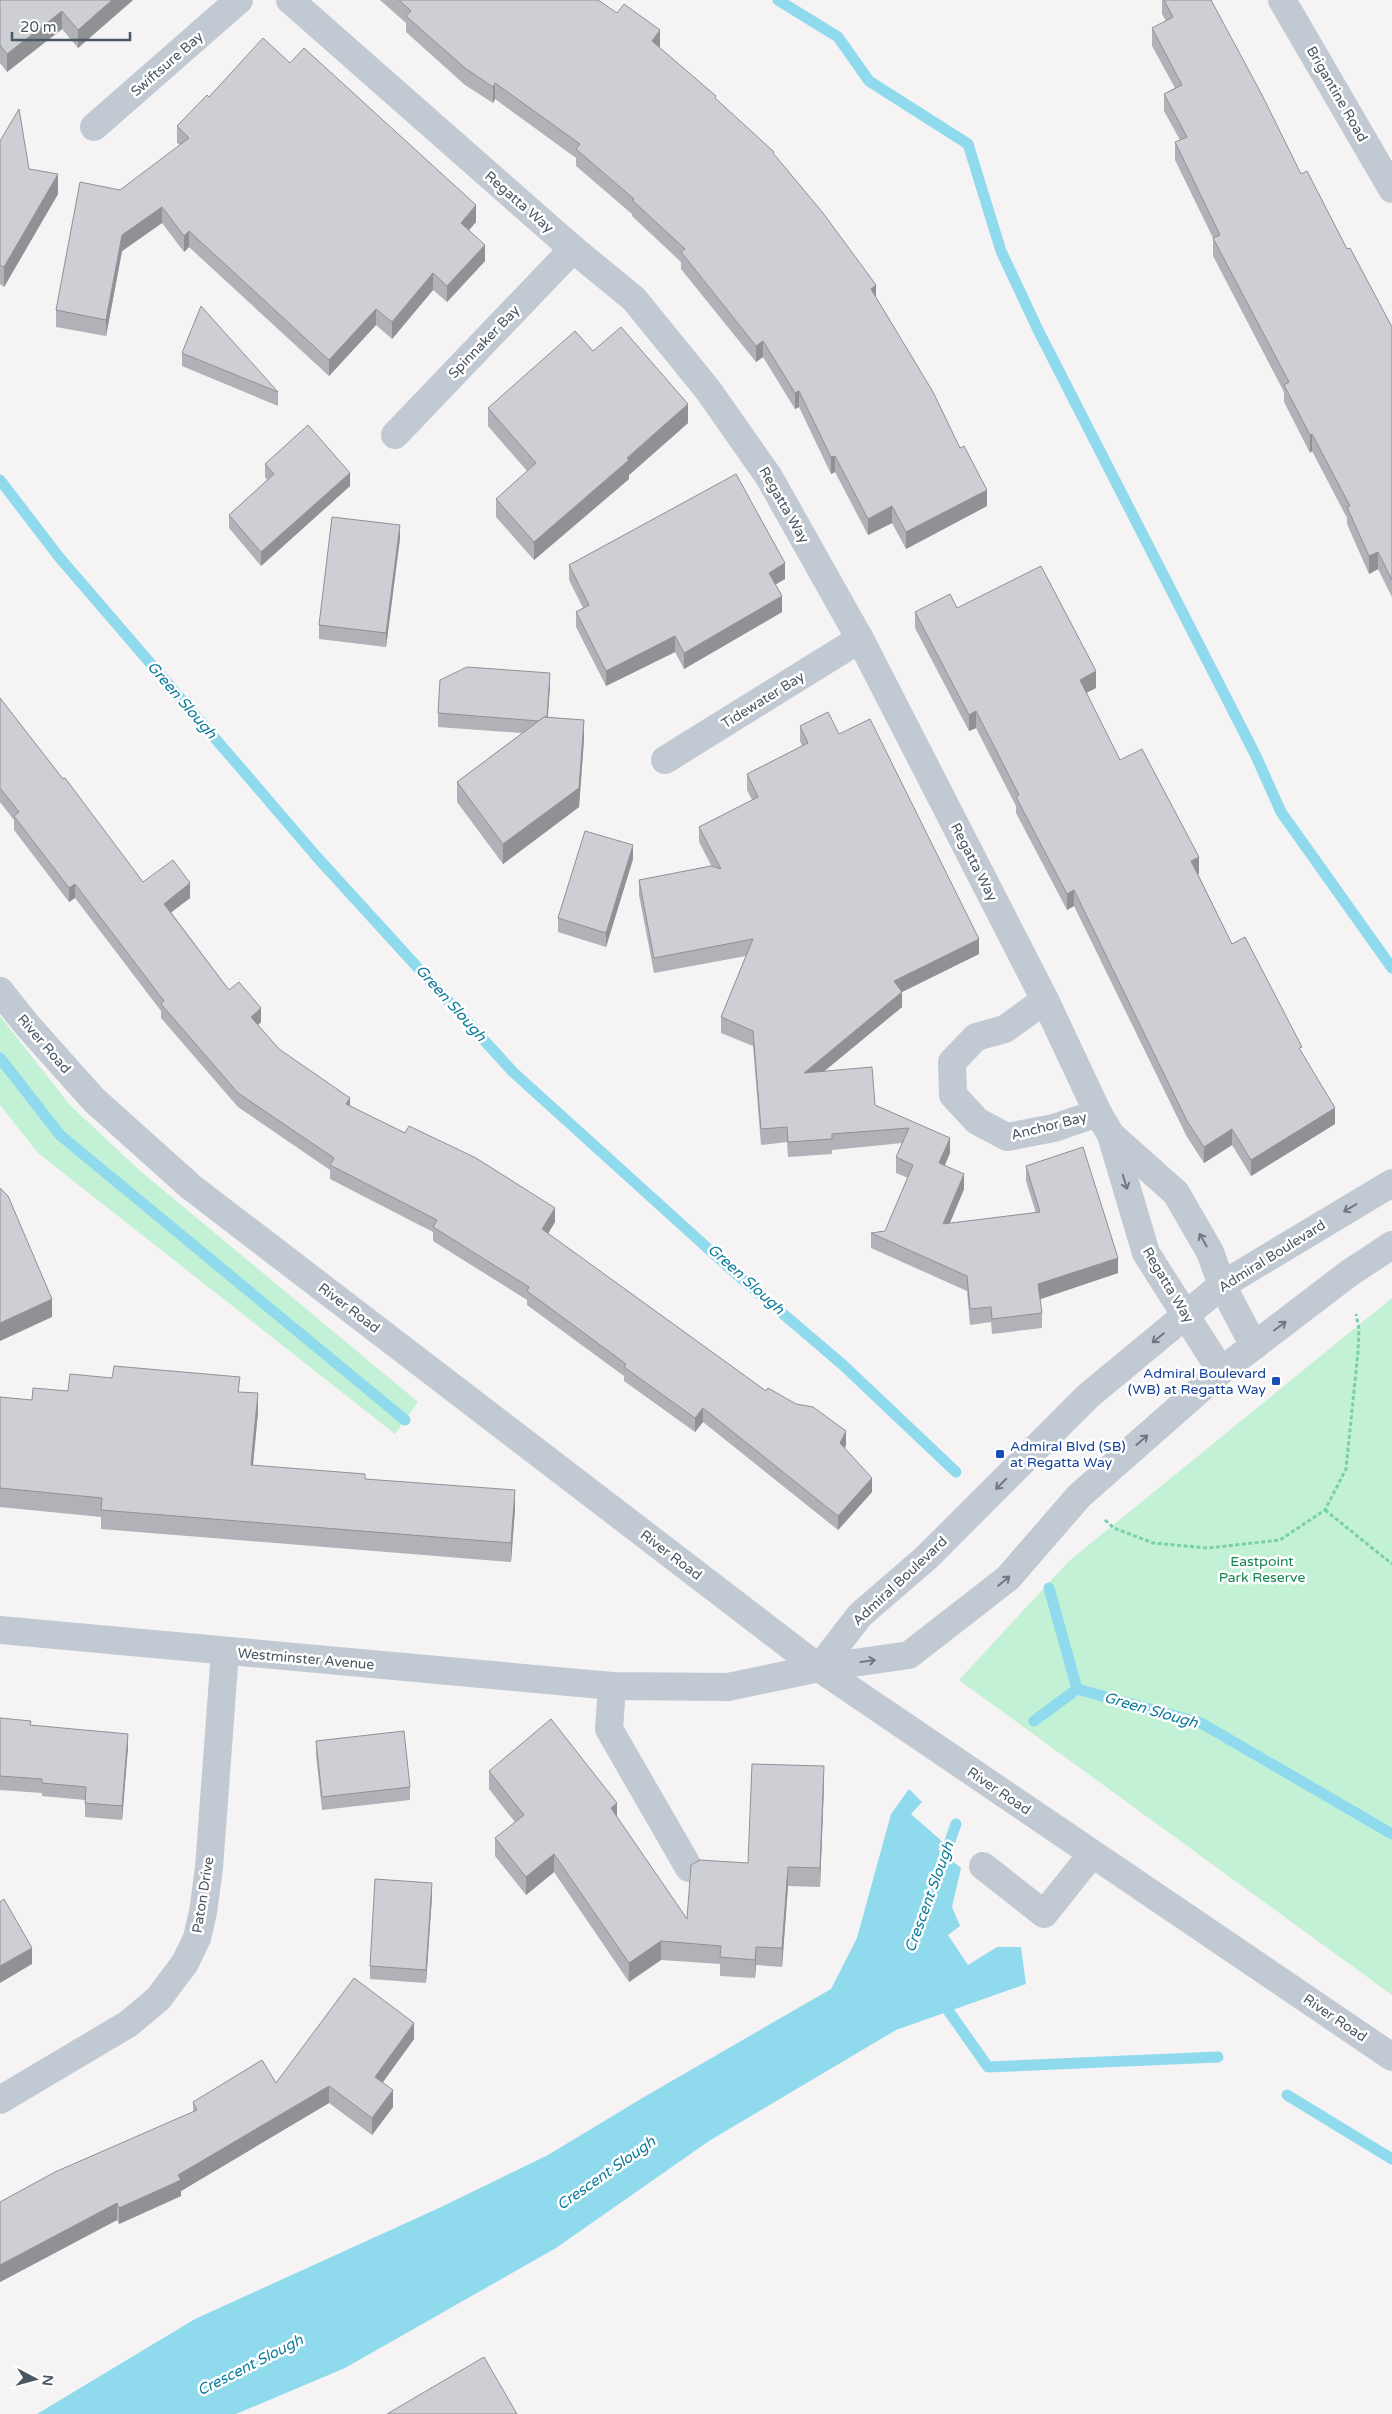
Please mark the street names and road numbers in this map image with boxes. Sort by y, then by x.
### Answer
street label: Swiftsure Bay [127,28,207,100]
street label: Brigantine Road [1303,43,1371,145]
street label: Regatta Way [481,168,557,237]
street label: Spinnaker Bay [445,302,523,382]
street label: Regatta Way [755,464,813,547]
street label: Tidewater Bay [718,668,808,732]
street label: Regatta Way [947,820,1001,904]
street label: River Road [14,1011,74,1077]
street label: Anchor Bay [1009,1108,1089,1144]
street label: Admiral Boulevard [1215,1216,1329,1296]
street label: Regatta Way [1139,1244,1198,1326]
street label: River Road [315,1279,383,1337]
street label: River Road [637,1526,705,1584]
street label: Admiral Boulevard [849,1533,951,1629]
street label: Westminster Avenue [237,1645,375,1673]
street label: River Road [964,1764,1034,1818]
street label: Paton Drive [189,1855,217,1934]
street label: River Road [1300,1991,1370,2045]

